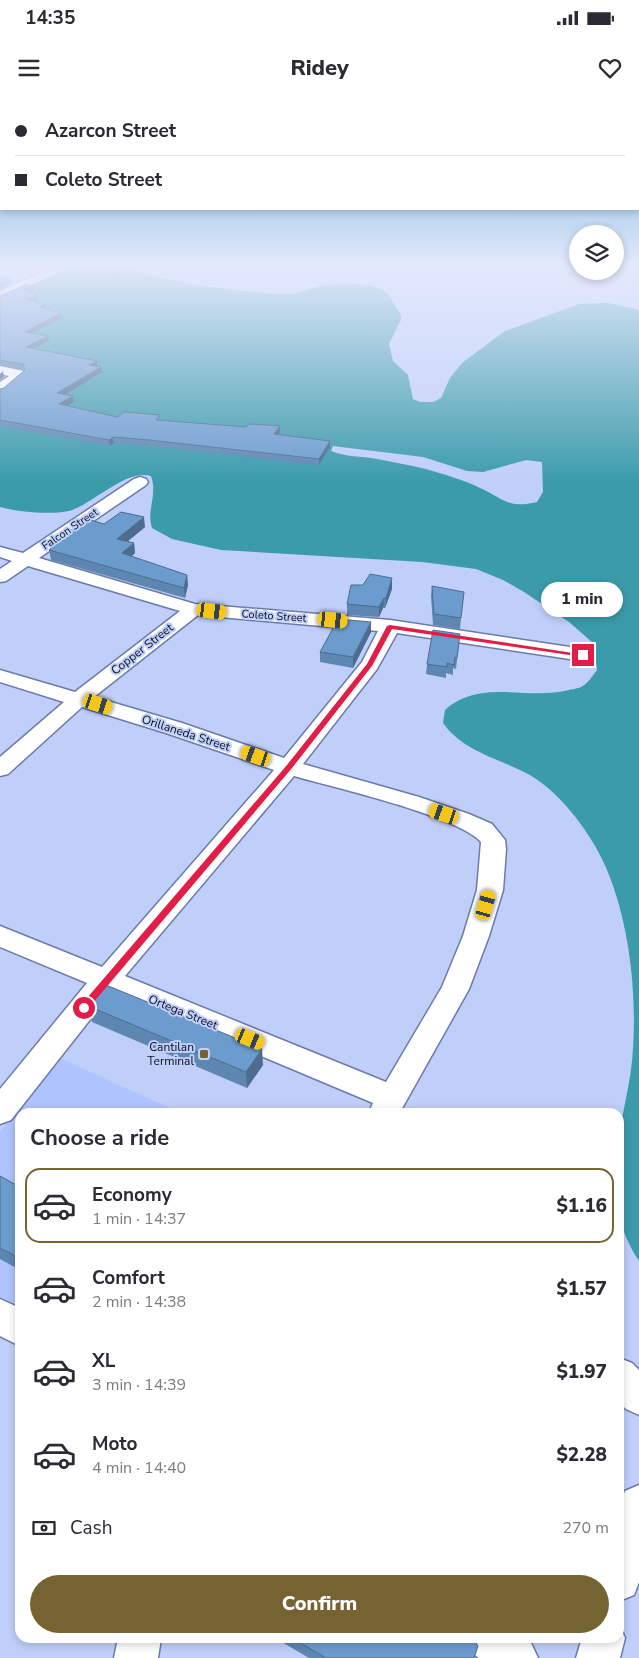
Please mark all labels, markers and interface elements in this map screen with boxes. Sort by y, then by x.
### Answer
text: 14:35 [25,5,75,31]
text: Ridey [290,53,349,83]
icon: menu [15,54,43,82]
icon: heart [596,54,624,82]
text: Azarcon Street [45,118,176,144]
text: Coleto Street [45,167,162,193]
map controls [569,225,624,280]
button: layers [569,225,624,280]
street label: Falcon Street [39,505,101,553]
callout: 1 min [542,582,624,618]
text: 1 min [561,588,603,610]
car [196,602,227,620]
street label: Coleto Street [241,606,307,626]
car [317,611,348,629]
street label: Copper Street [108,619,177,678]
route end [572,644,594,666]
car [81,692,114,716]
street label: Orillaneda Street [140,711,233,755]
car [239,744,272,768]
car [427,802,460,826]
car [474,889,497,921]
street label: Ortega Street [146,991,221,1033]
route start [73,997,95,1019]
car [233,1026,266,1052]
place label: Cantilan Terminal [147,1039,194,1069]
marker: Cantilan Terminal [198,1048,210,1060]
text: Choose a ride [30,1123,169,1153]
text: Economy [92,1182,172,1208]
icon: car [32,1183,77,1228]
text: $1.16 [556,1193,607,1219]
text: 1 min · 14:37 [92,1208,186,1230]
text: Comfort [92,1265,165,1291]
icon: car [32,1266,77,1311]
text: $1.57 [556,1276,607,1302]
text: 2 min · 14:38 [92,1291,186,1313]
text: XL [92,1348,115,1374]
icon: car [32,1349,77,1394]
text: $1.97 [556,1359,607,1385]
text: 3 min · 14:39 [92,1374,186,1396]
text: Moto [92,1431,138,1457]
icon: car [32,1432,77,1477]
text: $2.28 [556,1442,607,1468]
text: 4 min · 14:40 [92,1457,186,1479]
icon: cash [30,1514,58,1542]
text: Cash [70,1515,112,1541]
text: 270 m [562,1517,609,1539]
button: Confirm [30,1575,609,1633]

